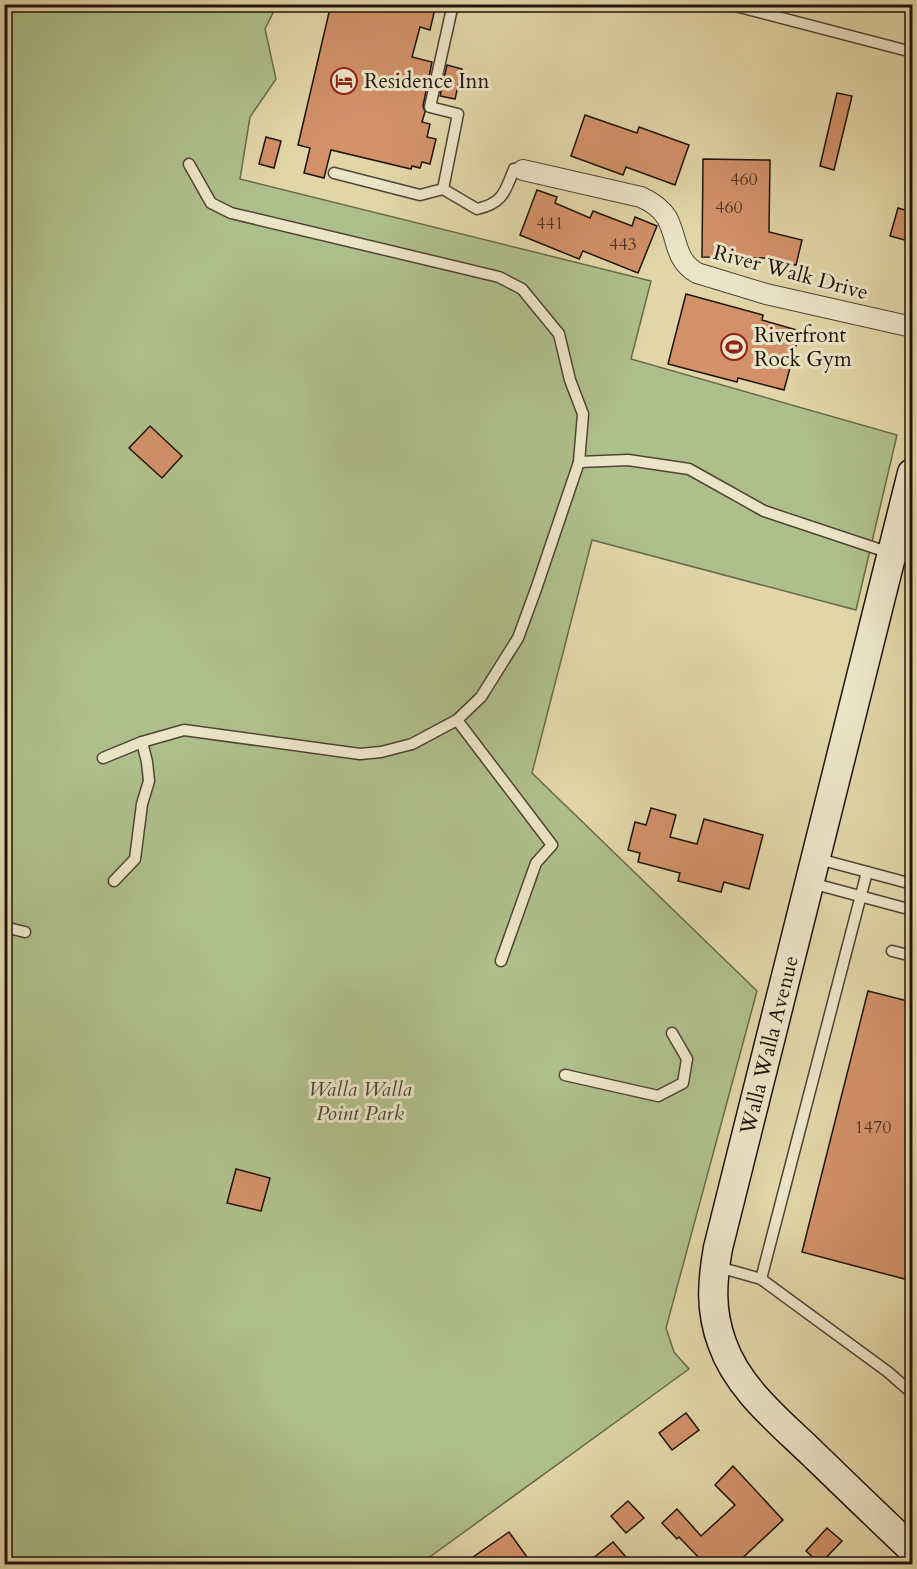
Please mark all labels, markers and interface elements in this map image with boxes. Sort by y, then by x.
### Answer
hotel icon: Residence Inn [329,66,359,96]
place label: Residence Inn [364,67,490,96]
house number: 460 [730,167,758,192]
house number: 460 [715,195,743,220]
house number: 441 [536,211,564,236]
house number: 443 [609,232,637,257]
street label: River Walk Drive [710,238,872,307]
place label: Riverfront Rock Gym [754,321,852,374]
sports icon: Riverfront Rock Gym [719,332,749,362]
street label: Walla Walla Avenue [733,953,806,1139]
park label: Walla Walla Point Park [308,1075,412,1128]
house number: 1470 [855,1115,891,1140]

